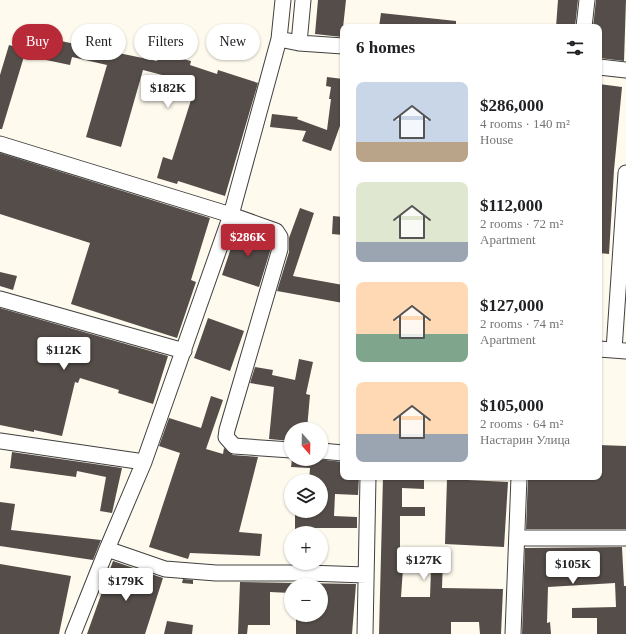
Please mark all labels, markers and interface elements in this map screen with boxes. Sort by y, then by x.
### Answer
chip: Buy [12,24,63,60]
chip: Rent [71,24,126,60]
chip: Filters [134,24,198,60]
chip: New [206,24,260,60]
icon: filters [564,37,586,59]
text: 6 homes [356,38,415,57]
pin: $182K [140,75,196,109]
text: $182K [150,80,186,95]
text: $286,000 [480,96,544,115]
icon: home [388,98,436,146]
text: 4 rooms · 140 m² [480,116,570,131]
text: House [480,132,513,147]
text: $112,000 [480,196,543,215]
icon: home [388,198,436,246]
text: 2 rooms · 72 m² [480,216,563,231]
pin: $286K [220,224,276,258]
text: $286K [230,229,266,244]
text: Apartment [480,232,536,247]
text: $127,000 [480,296,544,315]
icon: home [388,298,436,346]
text: 2 rooms · 74 m² [480,316,563,331]
text: Apartment [480,332,536,347]
pin: $112K [36,337,92,371]
text: $112K [46,342,82,357]
text: $105,000 [480,396,544,415]
icon: home [388,398,436,446]
text: 2 rooms · 64 m² [480,416,563,431]
north arrow [284,422,328,466]
map controls [284,422,328,622]
text: Настарин Улица [480,432,570,447]
button: layers [284,474,328,518]
button: + [284,526,328,570]
pin: $127K [396,547,452,581]
pin: $105K [545,551,601,585]
text: $127K [406,552,442,567]
text: $105K [555,556,591,571]
pin: $179K [98,568,154,602]
text: $179K [108,573,144,588]
button: − [284,578,328,622]

